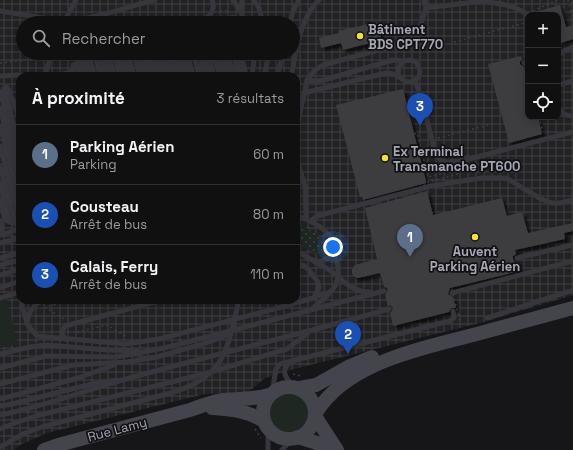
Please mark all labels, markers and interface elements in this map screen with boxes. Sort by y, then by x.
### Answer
map controls [525,12,561,120]
button: + [525,12,561,48]
search box [16,16,300,60]
place label: Bâtiment BDS CPT770 [368,21,443,53]
icon: search [30,27,52,49]
text: Rechercher [62,29,145,48]
marker: Bâtiment BDS CPT770 [355,31,365,41]
button: − [525,48,561,84]
button: locate [525,84,561,120]
text: À proximité [32,87,125,109]
text: 3 résultats [217,90,284,107]
pin: 3 [407,93,433,126]
text: Parking Aérien [70,137,174,156]
place label: Ex Terminal Transmanche PT600 [393,143,521,175]
text: 1 [42,146,48,163]
text: 60 m [253,146,284,163]
marker: Ex Terminal Transmanche PT600 [380,153,390,163]
text: Parking [70,156,117,173]
text: Cousteau [70,197,139,216]
text: 2 [41,206,49,223]
text: 80 m [253,206,284,223]
text: Arrêt de bus [70,216,147,233]
pin: 1 [397,224,423,257]
marker: Auvent Parking Aérien [470,232,480,242]
your location [323,237,343,257]
place label: Auvent Parking Aérien [430,243,520,275]
text: Calais, Ferry [70,257,158,276]
text: 3 [41,266,49,283]
text: 110 m [250,266,284,283]
text: Arrêt de bus [70,276,147,293]
pin: 2 [335,321,361,354]
street label: Rue Lamy [86,413,149,446]

